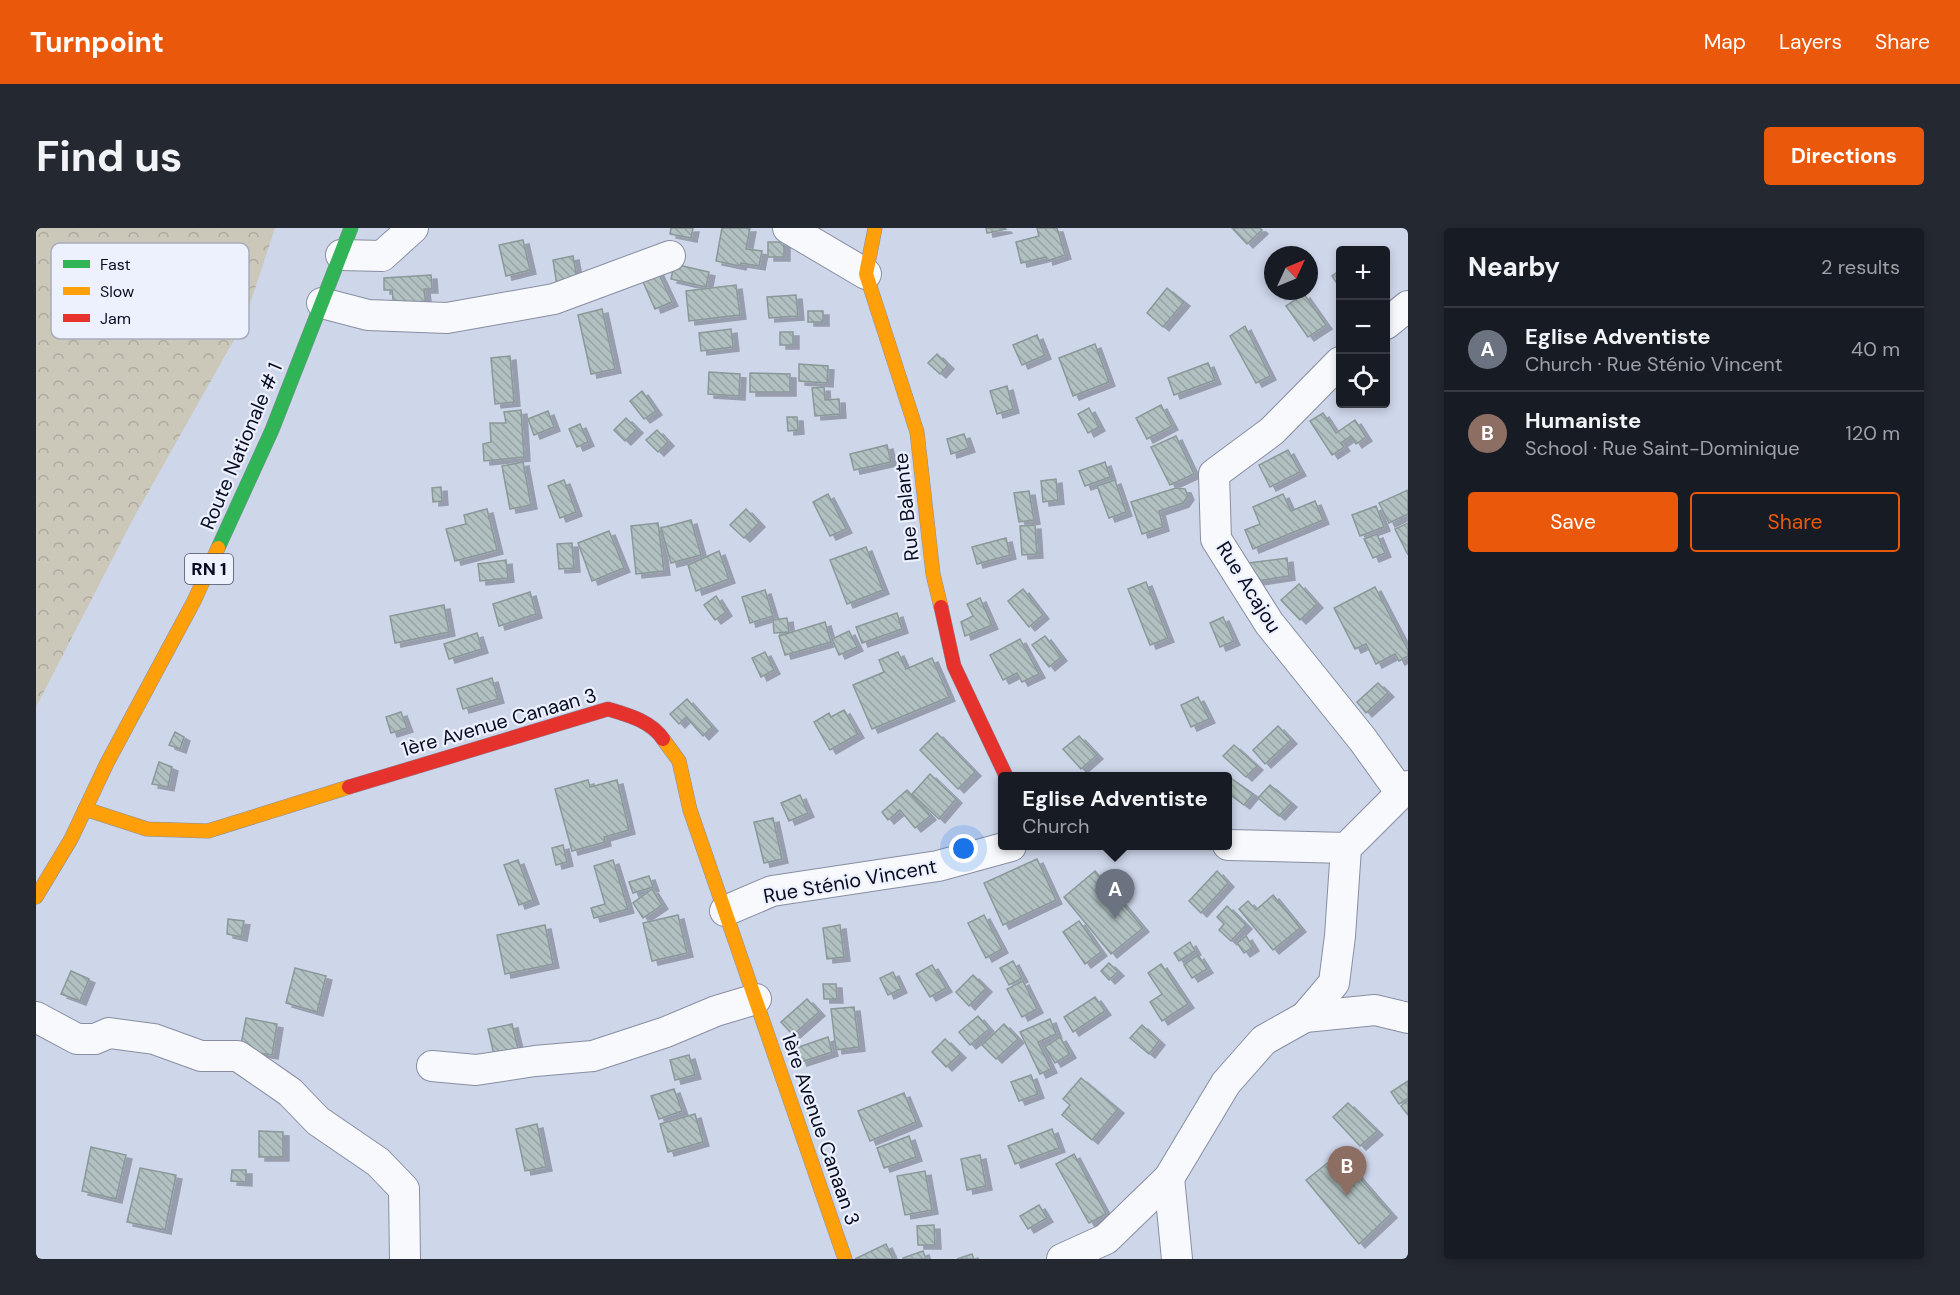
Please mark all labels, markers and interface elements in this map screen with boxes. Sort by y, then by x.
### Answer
text: Turnpoint [30,24,164,61]
text: Map [1704,28,1746,56]
text: Layers [1779,28,1842,56]
text: Share [1875,28,1930,56]
button: Directions [1764,127,1924,185]
text: Find us [36,129,182,184]
legend [51,243,249,339]
north arrow [1264,246,1318,300]
map controls [1336,246,1390,408]
button: + [1336,246,1390,300]
text: Nearby [1468,250,1560,284]
text: Fast [100,254,131,275]
text: 2 results [1821,254,1900,280]
text: Slow [100,281,134,302]
button: − [1336,300,1390,354]
text: Jam [100,308,131,329]
text: Eglise Adventiste [1525,322,1711,351]
text: A [1480,336,1495,362]
text: 40 m [1851,336,1900,362]
text: Church · Rue Sténio Vincent [1525,351,1783,377]
button: locate [1336,354,1390,408]
street label: Route Nationale # 1 [194,359,288,533]
text: Humaniste [1525,406,1641,435]
text: B [1481,420,1494,446]
text: 120 m [1846,420,1900,446]
text: School · Rue Saint-Dominique [1525,435,1800,461]
street label: Rue Balante [887,452,925,562]
button: Save [1468,492,1678,552]
button: Share [1690,492,1900,552]
street label: Rue Acajou [1211,536,1287,638]
road number: RN 1 [185,554,233,584]
street label: 1ère Avenue Canaan 3 [398,682,600,762]
popup [998,772,1232,850]
text: Eglise Adventiste [1022,784,1208,813]
text: Church [1022,813,1089,839]
your location [949,834,978,863]
street label: Rue Sténio Vincent [761,853,939,909]
pin: A [1096,870,1134,919]
street label: 1ère Avenue Canaan 3 [776,1029,866,1229]
pin: B [1328,1146,1366,1196]

